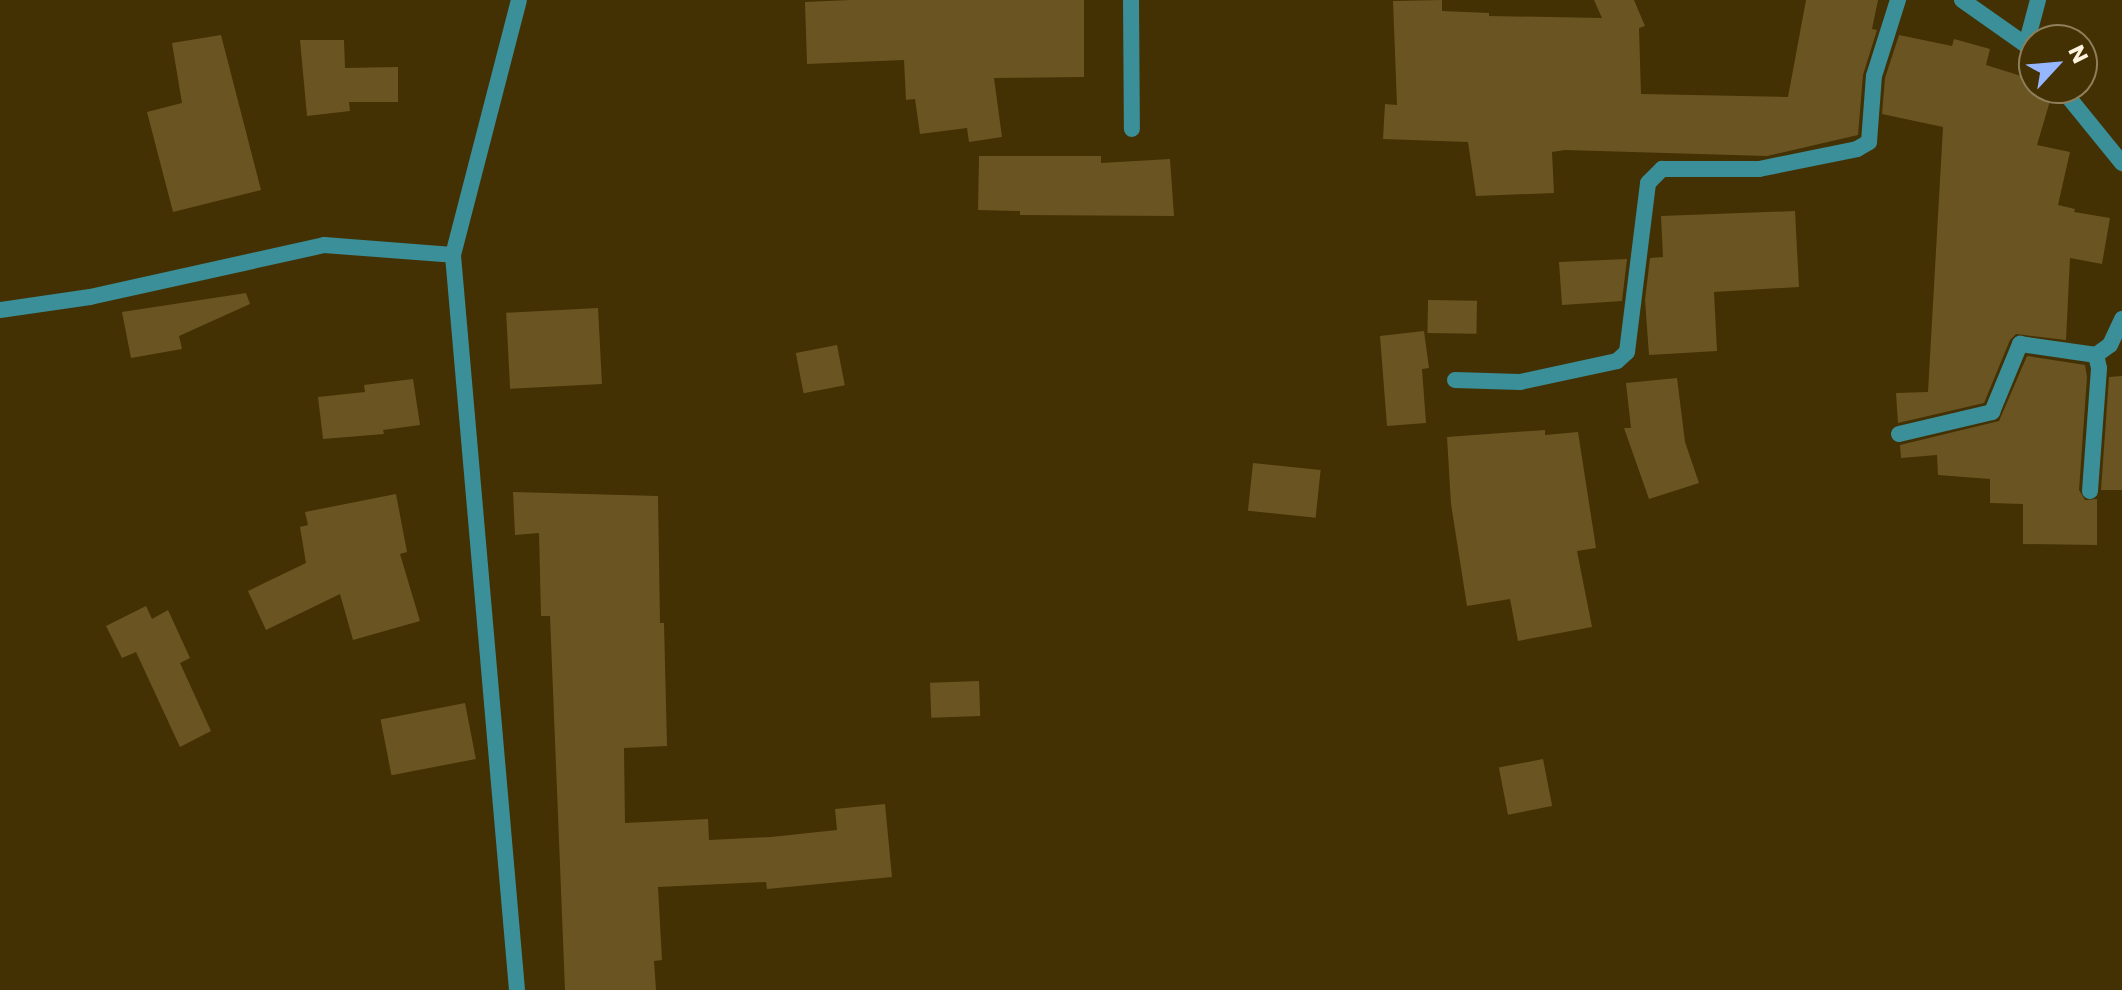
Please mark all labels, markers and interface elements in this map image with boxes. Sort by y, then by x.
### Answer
north arrow [2018,24,2098,104]
text: N [2061,40,2096,68]

